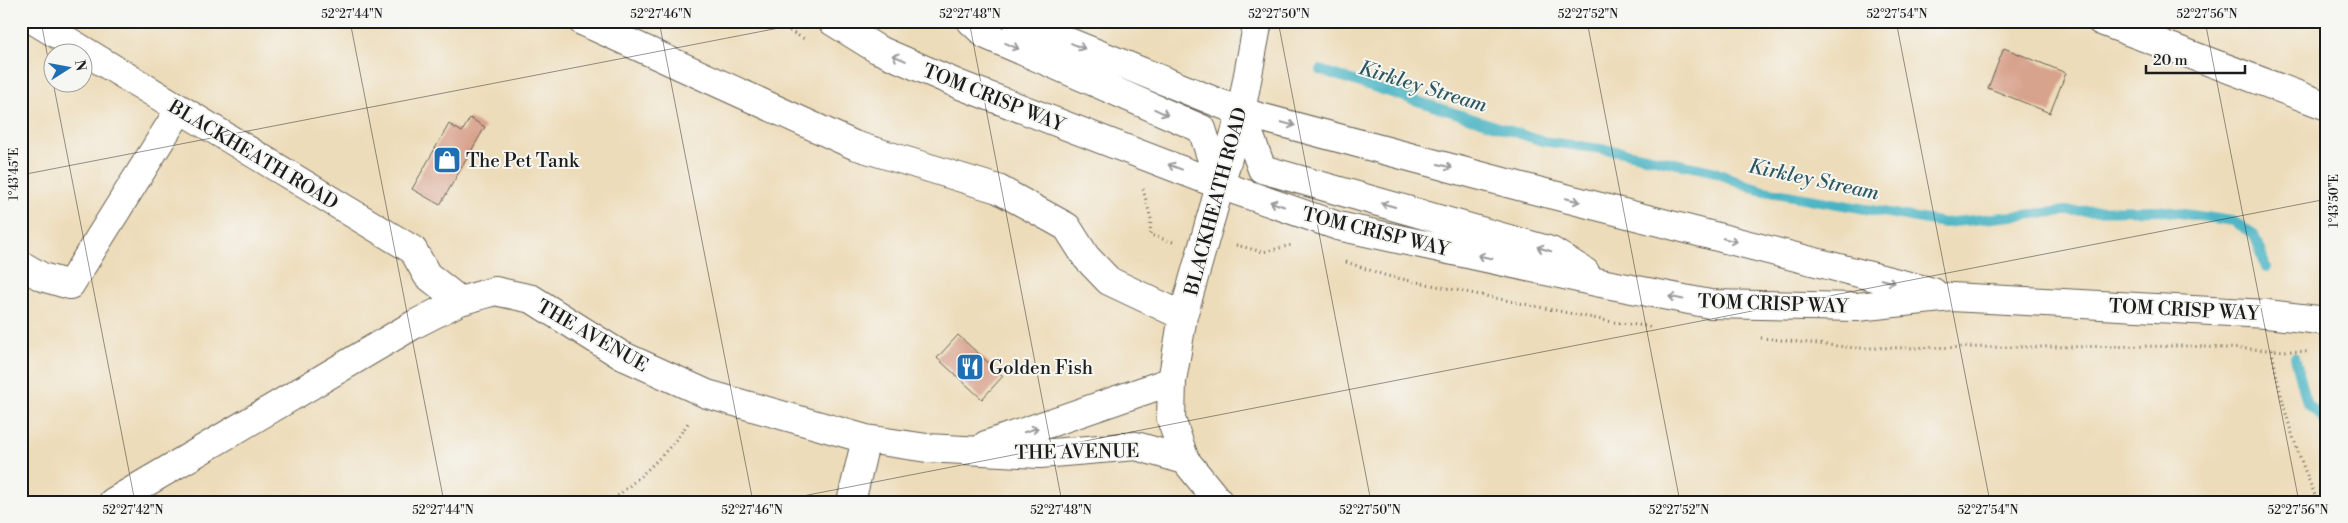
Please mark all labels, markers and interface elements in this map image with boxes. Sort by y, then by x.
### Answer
text: 52°27'44"N [321,7,383,22]
text: 52°27'46"N [630,7,692,22]
text: 52°27'48"N [939,7,1001,22]
text: 52°27'50"N [1248,7,1310,22]
text: 52°27'52"N [1558,7,1618,22]
text: 52°27'54"N [1867,7,1928,22]
text: 52°27'56"N [2177,7,2238,22]
north arrow [42,42,92,92]
one-way arrow [1004,42,1019,52]
one-way arrow [1070,42,1085,51]
scale bar [2146,42,2244,74]
text: 20 m [2153,51,2188,70]
one-way arrow [892,53,907,62]
water label: Kirkley Stream [1355,56,1490,119]
text: N [70,59,90,73]
street label: TOM CRISP WAY [919,59,1069,138]
street label: BLACKHEATH ROAD [163,94,343,215]
street label: BLACKHEATH ROAD [1179,105,1253,299]
one-way arrow [1153,107,1168,117]
one-way arrow [1280,120,1296,129]
shop icon: The Pet Tank [432,145,462,175]
text: 1°43'45"E [7,148,22,200]
place label: The Pet Tank [466,149,580,173]
water label: Kirkley Stream [1746,154,1882,207]
one-way arrow [1167,162,1183,171]
one-way arrow [1436,162,1452,172]
text: 1°43'50"E [2327,174,2342,228]
one-way arrow [1564,196,1580,205]
one-way arrow [1269,199,1285,209]
one-way arrow [1380,200,1396,209]
street label: TOM CRISP WAY [1300,202,1453,262]
one-way arrow [1722,236,1738,246]
one-way arrow [1536,244,1552,254]
one-way arrow [1477,252,1493,262]
one-way arrow [1879,277,1895,286]
street label: TOM CRISP WAY [1697,289,1850,319]
one-way arrow [1669,292,1685,302]
street label: THE AVENUE [533,294,652,377]
street label: TOM CRISP WAY [2108,294,2261,326]
restaurant icon: Golden Fish [955,352,985,382]
place label: Golden Fish [989,356,1093,380]
one-way arrow [1023,425,1039,435]
street label: THE AVENUE [1015,439,1139,465]
text: 52°27'42"N [103,503,164,518]
text: 52°27'44"N [412,503,474,518]
text: 52°27'46"N [721,503,783,518]
text: 52°27'48"N [1030,503,1092,518]
text: 52°27'50"N [1339,503,1401,518]
text: 52°27'52"N [1649,503,1709,518]
text: 52°27'54"N [1958,503,2019,518]
text: 52°27'56"N [2268,503,2329,518]

